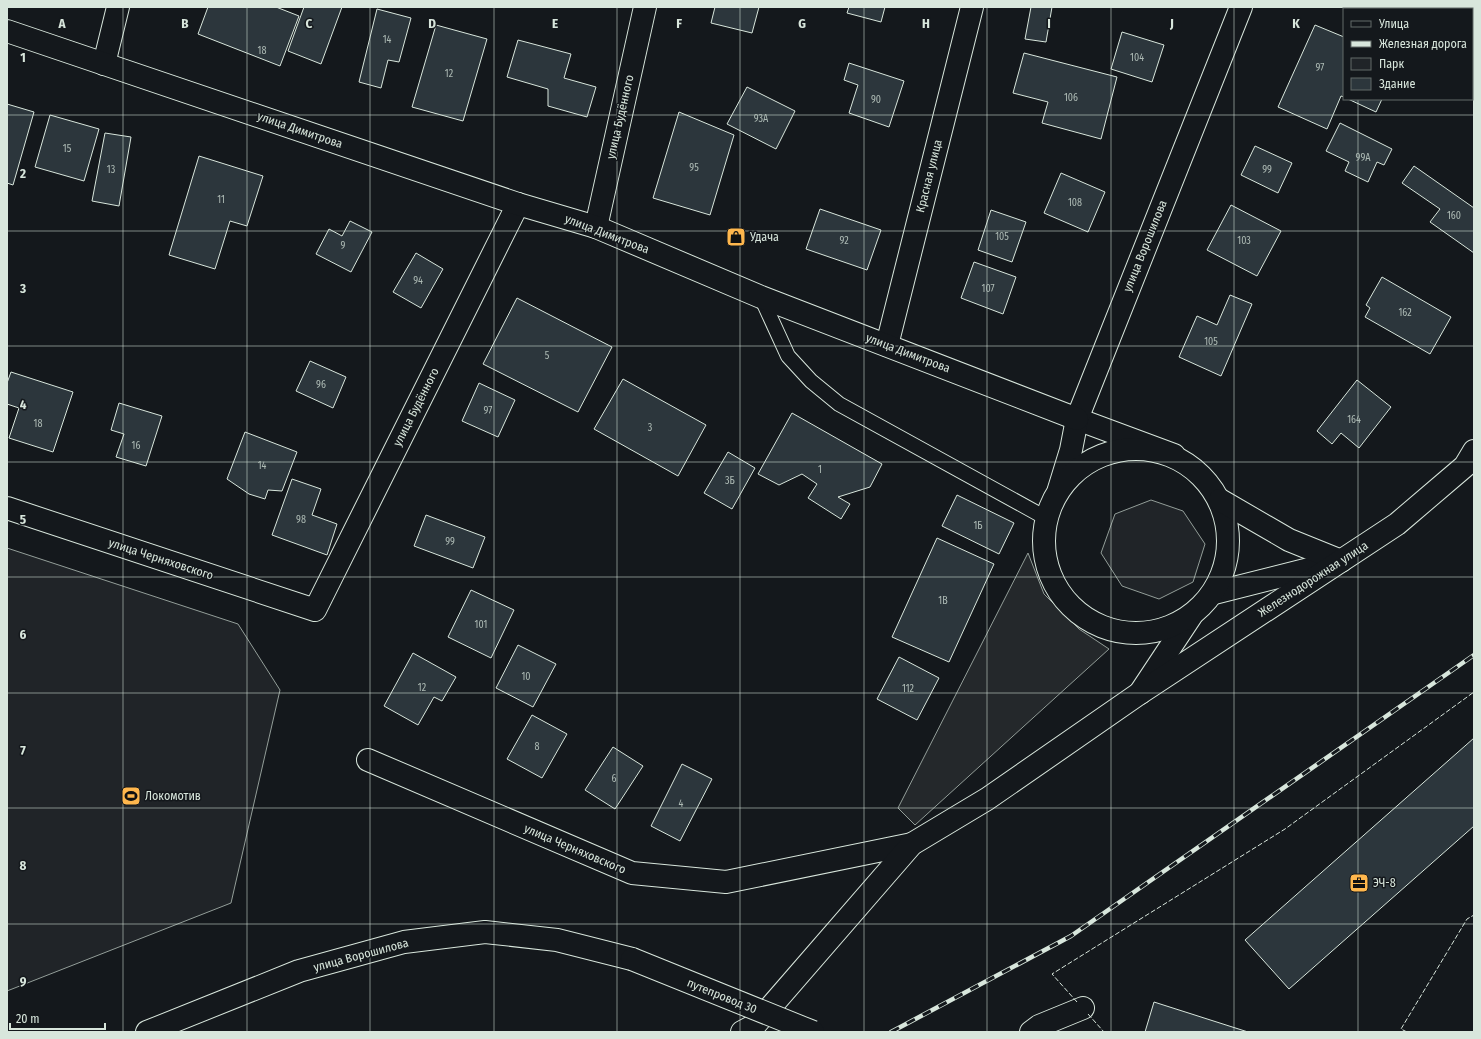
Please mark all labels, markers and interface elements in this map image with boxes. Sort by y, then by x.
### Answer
legend [1343,8,1473,100]
text: A [57,16,66,31]
text: B [181,16,189,31]
text: C [306,16,313,31]
text: D [428,16,436,31]
text: E [552,16,558,31]
text: F [676,16,682,31]
text: G [798,16,806,31]
text: H [922,16,930,31]
text: I [1047,16,1051,31]
text: J [1169,16,1174,31]
text: K [1292,16,1300,31]
text: Улица [1378,17,1409,31]
house number: 14 [383,34,392,46]
text: Железная дорога [1379,37,1467,51]
house number: 18 [258,45,266,57]
text: 1 [20,50,26,65]
house number: 104 [1130,52,1144,64]
text: Парк [1379,57,1405,71]
house number: 97 [1316,62,1324,74]
house number: 12 [445,68,454,80]
street label: улица Будённого [603,73,637,161]
text: Здание [1379,77,1415,91]
house number: 106 [1064,92,1078,104]
house number: 90 [871,94,881,106]
street label: улица Димитрова [256,109,345,151]
house number: 93А [754,113,769,125]
street label: Красная улица [913,138,945,214]
house number: 15 [63,143,72,155]
house number: 99А [1356,152,1371,164]
house number: 95 [689,162,699,174]
house number: 13 [107,164,116,176]
house number: 99 [1262,164,1272,176]
text: 2 [19,166,26,181]
house number: 11 [217,194,225,206]
house number: 108 [1068,197,1082,209]
street label: улица Ворошилова [1120,198,1170,294]
house number: 160 [1447,210,1461,222]
street label: улица Димитрова [563,211,651,257]
shop icon: Удача [725,226,747,248]
place label: Удача [749,230,779,244]
house number: 105 [995,231,1009,243]
house number: 92 [839,235,849,247]
house number: 103 [1237,235,1251,247]
house number: 9 [341,240,346,252]
house number: 94 [413,275,423,287]
text: 3 [19,281,26,296]
house number: 107 [982,283,994,295]
house number: 162 [1398,307,1412,319]
street label: улица Димитрова [864,330,952,376]
house number: 105 [1204,336,1218,348]
house number: 5 [545,350,550,362]
street label: улица Будённого [390,365,442,449]
house number: 96 [316,379,326,391]
text: 4 [20,397,27,412]
house number: 97 [484,405,492,417]
house number: 164 [1347,414,1361,426]
house number: 18 [34,418,42,430]
house number: 3 [648,422,653,434]
house number: 16 [132,440,140,452]
house number: 14 [258,460,267,472]
house number: 1 [818,464,822,476]
house number: 3Б [725,475,735,487]
text: 5 [20,512,26,527]
house number: 98 [296,514,306,526]
house number: 1Б [973,520,983,532]
street label: улица Черняховского [107,535,215,583]
house number: 99 [445,536,455,548]
street label: Железнодорожная улица [1256,538,1371,620]
house number: 1В [938,595,948,607]
house number: 101 [475,619,487,631]
text: 6 [20,627,27,642]
house number: 10 [521,671,531,683]
house number: 12 [418,682,427,694]
house number: 112 [902,683,915,695]
house number: 8 [535,741,540,753]
text: 7 [20,743,26,758]
house number: 6 [612,773,617,785]
sports icon: Локомотив [120,785,142,807]
place label: Локомотив [145,789,201,803]
house number: 4 [679,798,684,810]
street label: улица Черняховского [522,821,628,877]
text: 8 [20,858,27,873]
office icon: ЭЧ-8 [1348,872,1370,894]
place label: ЭЧ-8 [1373,876,1396,890]
street label: улица Ворошилова [312,936,410,974]
text: 9 [20,974,27,989]
street label: путепровод 30 [685,976,759,1016]
scale bar [10,1005,105,1031]
text: 20 m [16,1012,40,1026]

